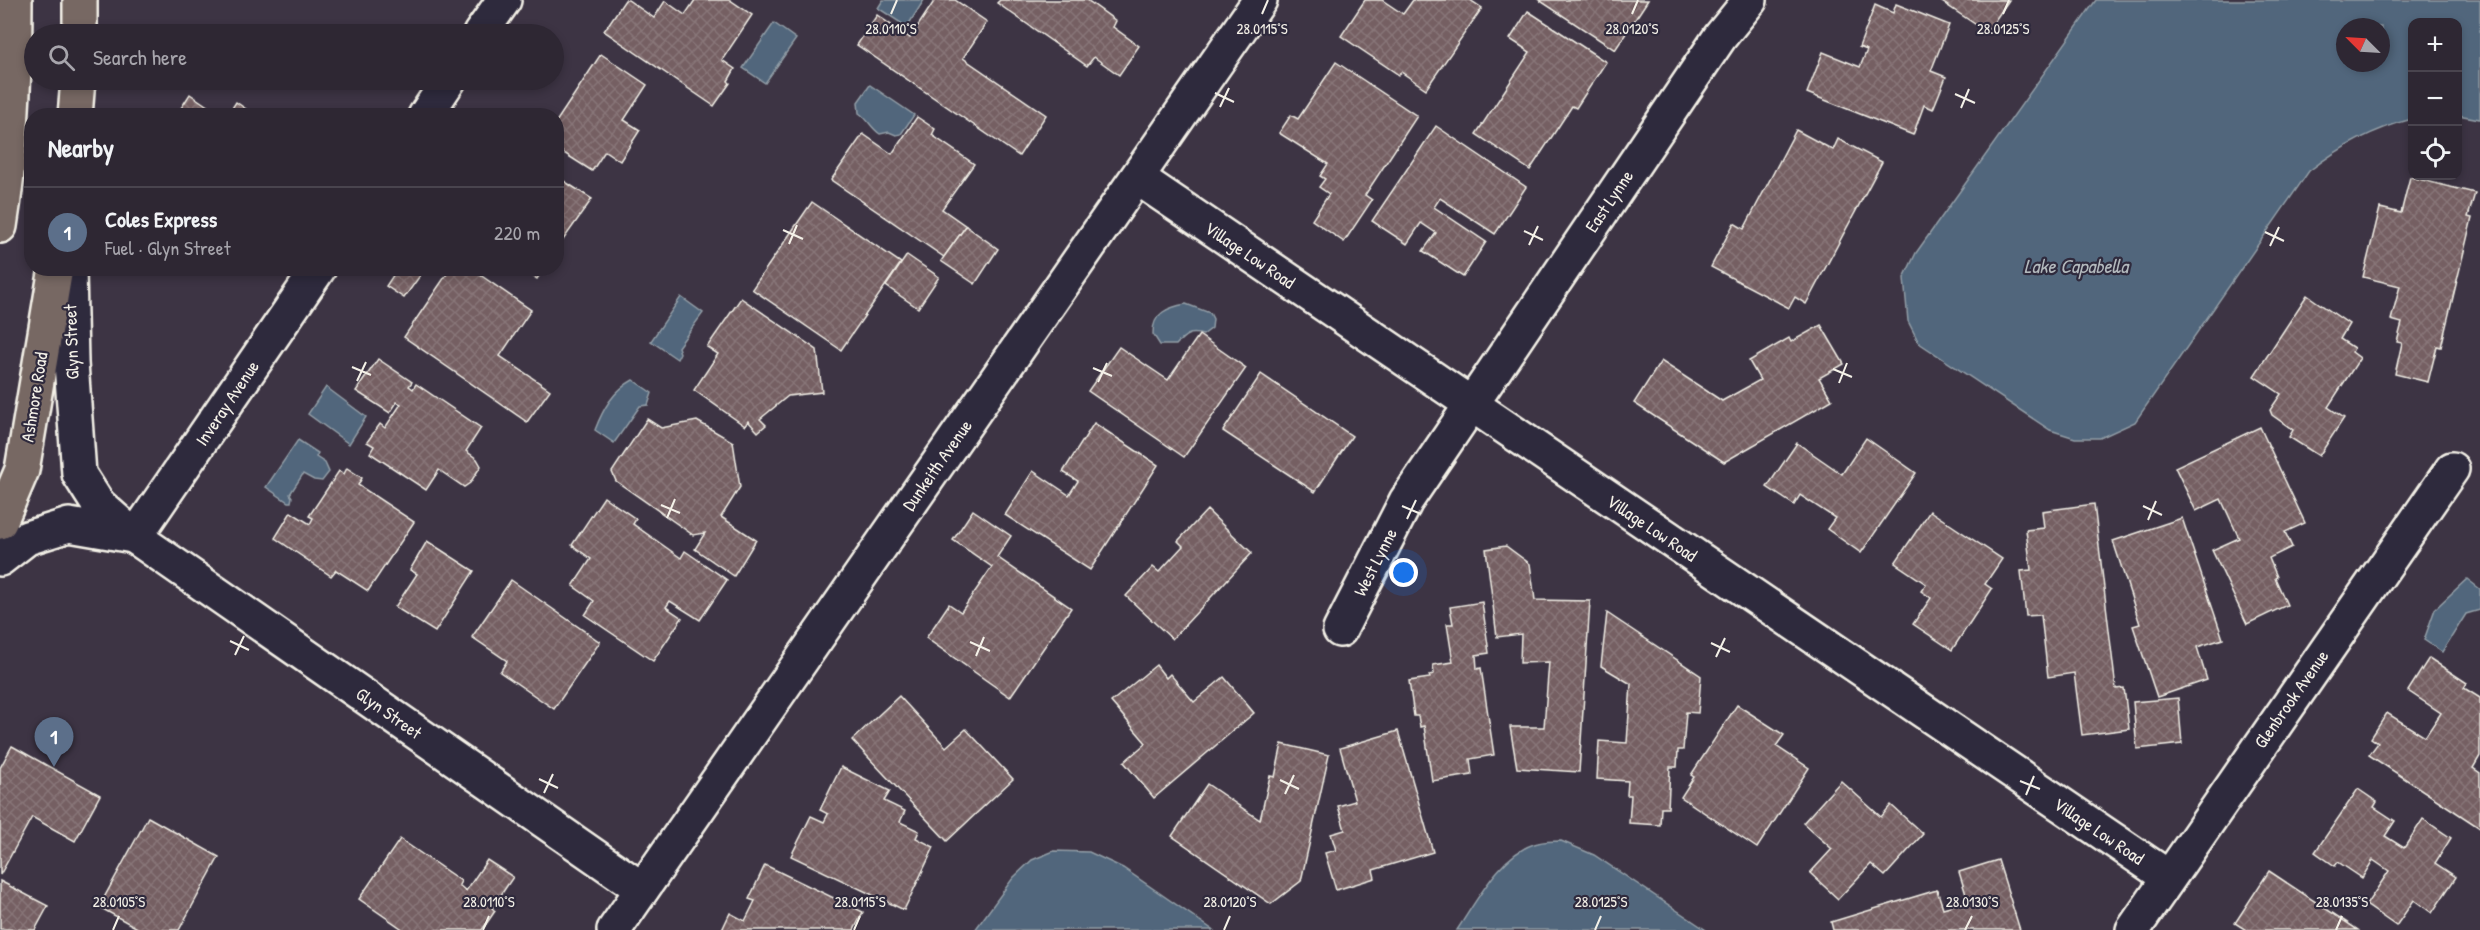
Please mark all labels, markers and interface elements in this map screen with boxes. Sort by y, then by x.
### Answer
text: 28.0110°S [865,18,917,39]
text: 28.0115°S [1236,18,1288,39]
text: 28.0120°S [1606,18,1659,39]
text: 28.0125°S [1977,18,2029,39]
north arrow [2336,18,2390,72]
map controls [2408,18,2462,180]
button: + [2408,18,2462,72]
search box [24,24,564,90]
icon: search [45,41,78,74]
text: Search here [93,42,187,72]
button: − [2408,72,2462,126]
button: locate [2408,126,2462,180]
text: Nearby [48,130,114,165]
street label: East Lynne [1579,165,1639,237]
text: Coles Express [105,204,217,234]
street label: Village Low Road [1200,216,1300,294]
text: 1 [64,219,71,246]
text: 220 m [494,219,540,246]
text: Fuel · Glyn Street [105,234,231,261]
water label: Lake Capabella [2024,252,2130,280]
street label: Glyn Street [57,303,85,380]
street label: Ashmore Road [15,350,53,444]
street label: Inveray Avenue [189,355,265,451]
street label: Dunkeith Avenue [896,414,978,516]
street label: Village Low Road [1602,489,1702,567]
street label: West Lynne [1347,524,1403,600]
your location [1389,558,1418,587]
street label: Glenbrook Avenue [2248,645,2334,753]
street label: Glyn Street [351,681,428,745]
pin: 1 [34,718,74,767]
street label: Village Low Road [2049,792,2149,870]
text: 28.0105°S [93,891,145,912]
text: 28.0110°S [463,891,515,912]
text: 28.0115°S [834,891,886,912]
text: 28.0120°S [1204,891,1257,912]
text: 28.0125°S [1575,891,1627,912]
text: 28.0130°S [1946,891,1998,912]
text: 28.0135°S [2316,891,2368,912]

